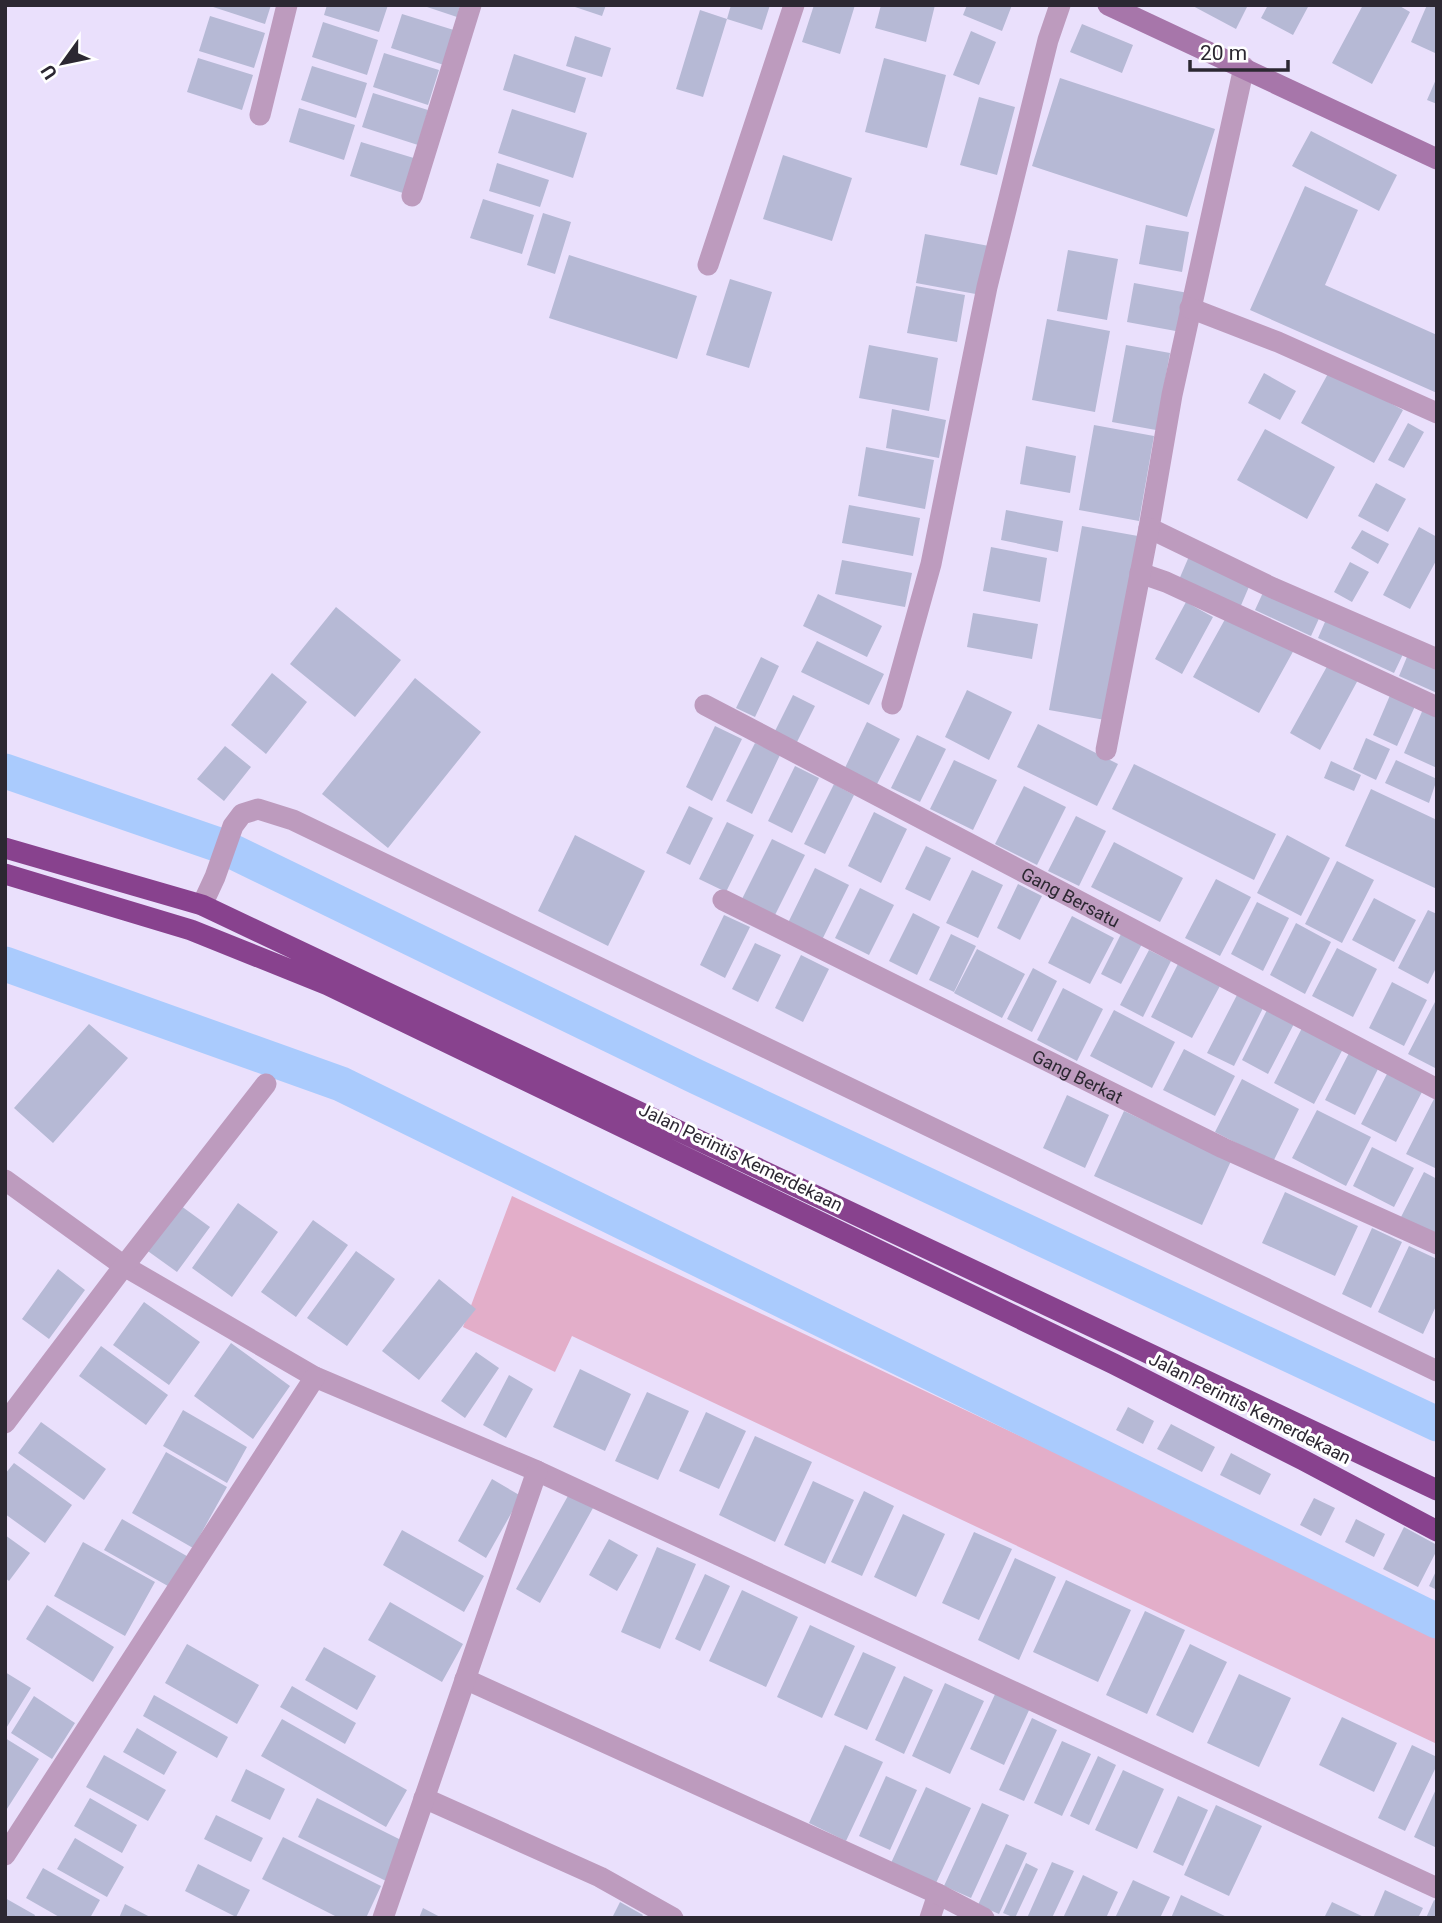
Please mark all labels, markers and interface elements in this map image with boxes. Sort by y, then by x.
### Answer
north arrow [28,28,98,98]
scale bar [1190,28,1288,72]
text: 20 m [1200,41,1247,65]
text: U [36,60,62,84]
street label: Gang Bersatu [1018,862,1124,931]
street label: Gang Berkat [1029,1045,1127,1107]
street label: Jalan Perintis Kemerdekaan [636,1099,846,1215]
street label: Jalan Perintis Kemerdekaan [1146,1348,1354,1468]

